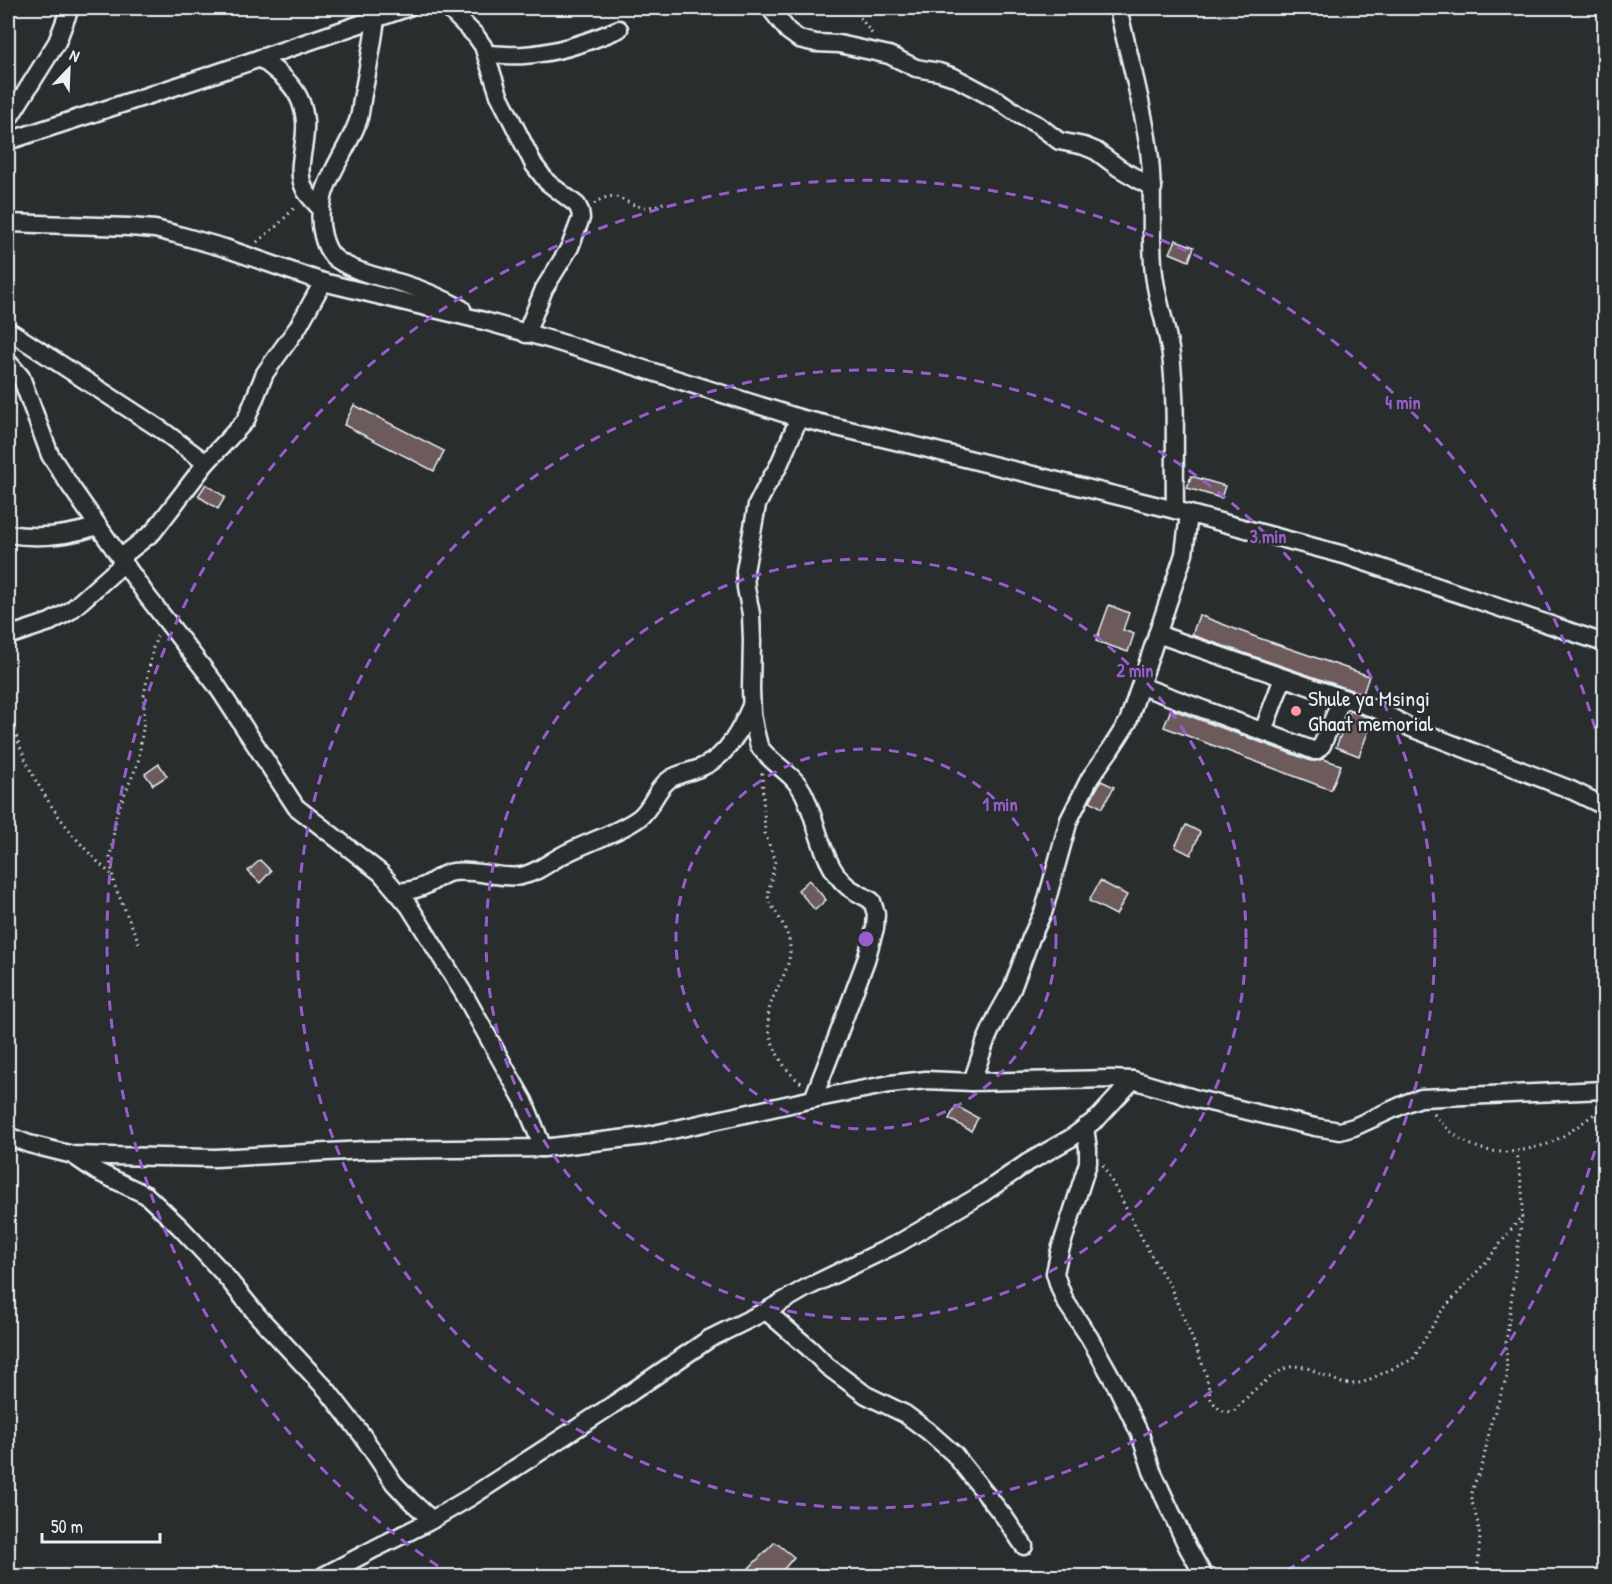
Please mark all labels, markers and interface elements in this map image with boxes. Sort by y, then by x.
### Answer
north arrow [39,39,99,99]
text: N [67,43,84,67]
text: 4 min [1385,390,1421,415]
text: 3 min [1250,524,1286,549]
text: 2 min [1117,658,1153,683]
place label: Shule ya Msingi Ghaat memorial [1308,683,1433,738]
marker: Shule ya Msingi Ghaat memorial [1289,704,1303,718]
text: 1 min [982,792,1018,817]
centre of rings [856,929,876,949]
scale bar [42,1506,160,1544]
text: 50 m [51,1514,83,1539]

